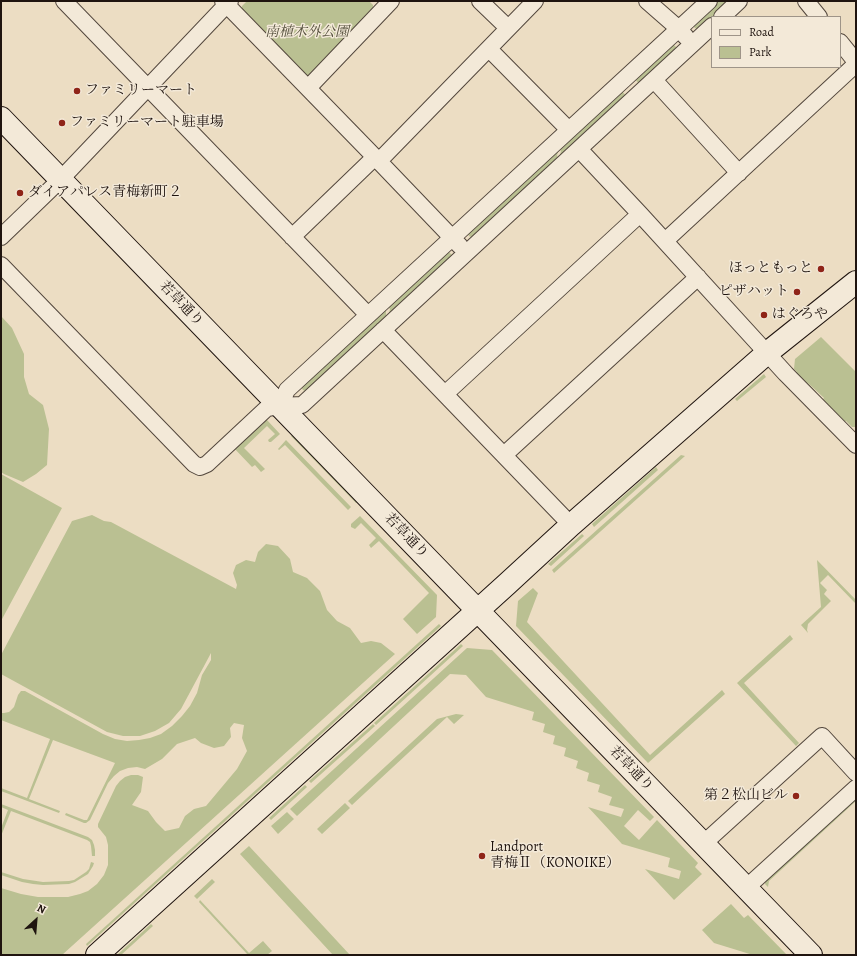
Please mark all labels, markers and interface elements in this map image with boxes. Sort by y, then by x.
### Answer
legend [711,16,841,68]
text: Road [749,24,774,40]
park label: 南植木外公園 [265,25,349,41]
text: Park [749,44,772,60]
place label: ファミリーマート [85,83,197,99]
marker: ファミリーマート [72,86,82,96]
place label: ファミリーマート駐車場 [70,115,224,131]
marker: ファミリーマート駐車場 [57,118,67,128]
place label: ダイアパレス青梅新町２ [28,185,182,201]
marker: ダイアパレス青梅新町２ [15,188,25,198]
place label: ほっともっと [729,261,813,277]
marker: ほっともっと [816,264,826,274]
street label: 若草通り [156,278,206,330]
place label: ピザハット [719,284,789,300]
marker: ピザハット [792,287,802,297]
place label: はぐろや [772,307,828,323]
marker: はぐろや [759,310,769,320]
street label: 若草通り [381,510,431,562]
street label: 若草通り [606,743,656,795]
place label: 第２松山ビル [704,788,788,804]
marker: 第２松山ビル [791,791,801,801]
place label: Landport 青梅Ⅱ（KONOIKE） [490,840,620,872]
marker: Landport 青梅Ⅱ（KONOIKE） [477,851,487,861]
north arrow [16,900,56,940]
text: N [35,900,48,917]

